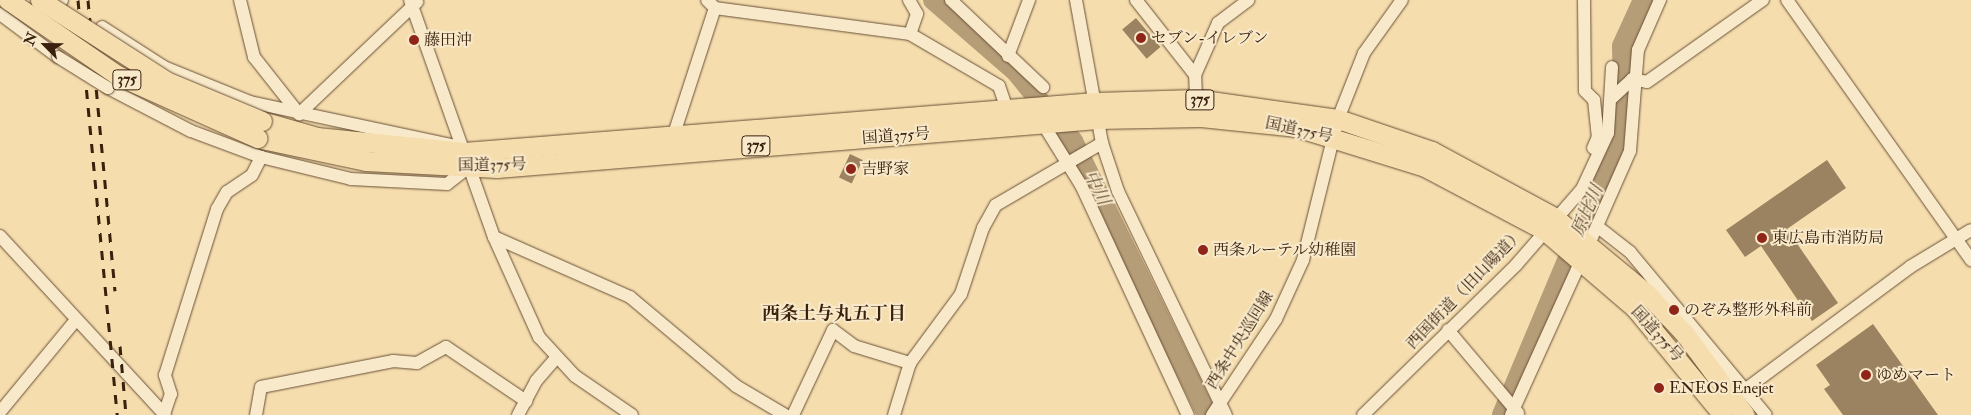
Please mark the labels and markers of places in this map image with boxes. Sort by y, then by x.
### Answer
place label: セブン-イレブン [1151,28,1270,48]
place label: 藤田沖 [424,30,472,50]
marker: セブン-イレブン [1135,32,1147,44]
marker: 藤田沖 [408,34,420,46]
place label: 吉野家 [861,159,909,179]
marker: 吉野家 [845,163,857,175]
place label: 東広島市消防局 [1772,228,1884,248]
marker: 東広島市消防局 [1756,232,1768,244]
place label: 西条ルーテル幼稚園 [1213,240,1357,260]
marker: 西条ルーテル幼稚園 [1197,244,1209,256]
place label: のぞみ整形外科前 [1684,300,1812,320]
marker: のぞみ整形外科前 [1668,304,1680,316]
place label: ゆめマート [1876,365,1956,385]
marker: ゆめマート [1860,369,1872,381]
place label: ENEOS Enejet [1669,378,1774,398]
marker: ENEOS Enejet [1653,382,1665,394]

